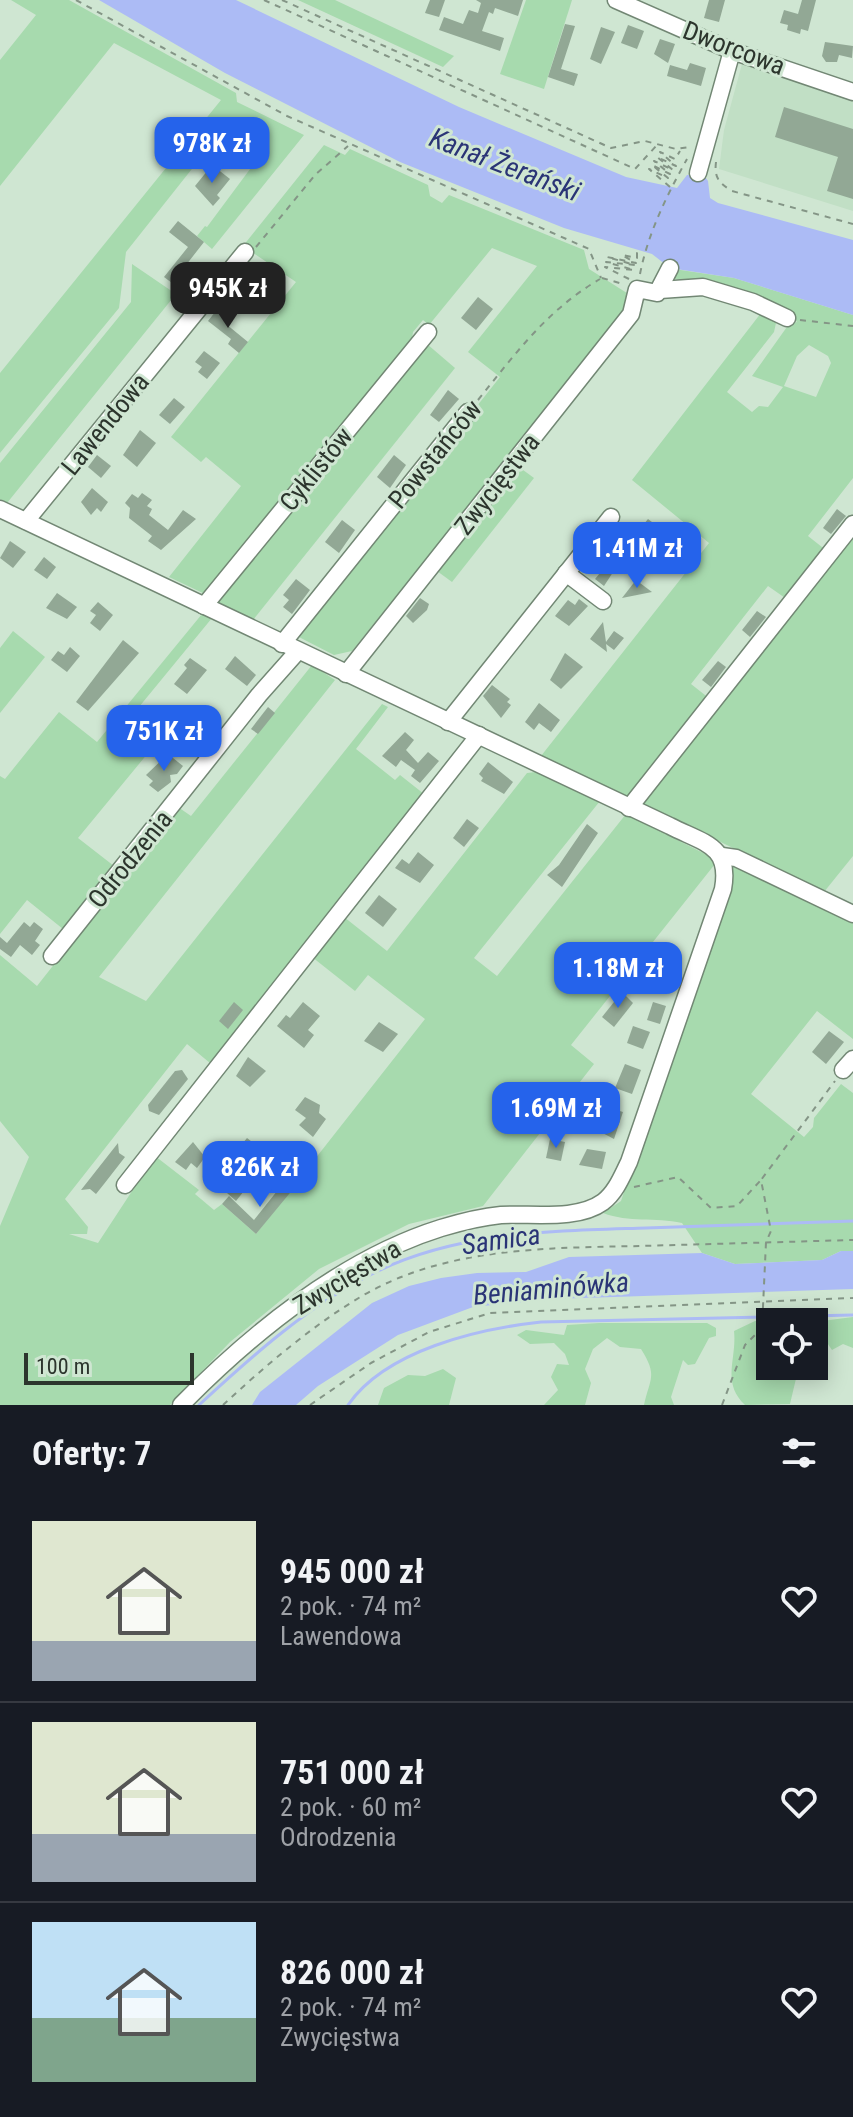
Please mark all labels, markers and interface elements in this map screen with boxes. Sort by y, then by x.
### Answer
street label: Dworcowa [679,15,789,81]
pin: 978K zł [138,117,286,185]
water label: Kanał Żerański [425,121,585,209]
text: 978K zł [173,128,251,158]
pin: 945K zł [154,262,302,330]
text: 945K zł [189,273,267,303]
street label: Lawendowa [55,367,155,481]
street label: Powstańców [382,394,488,514]
street label: Cyklistów [273,421,359,517]
street label: Zwycięstwa [448,428,546,540]
pin: 1.41M zł [554,522,720,590]
text: 1.41M zł [591,533,683,563]
pin: 751K zł [90,705,238,773]
text: 751K zł [125,716,203,746]
street label: Odrodzenia [82,804,178,914]
pin: 1.18M zł [535,942,701,1010]
text: 1.18M zł [572,953,664,983]
pin: 1.69M zł [473,1082,639,1150]
text: 1.69M zł [510,1093,602,1123]
pin: 826K zł [186,1141,334,1209]
text: 826K zł [221,1152,299,1182]
water label: Samica [459,1218,543,1261]
street label: Zwycięstwa [288,1233,406,1321]
water label: Beniaminówka [472,1265,630,1312]
map controls [756,1308,828,1380]
button: locate [756,1308,828,1380]
scale bar [24,1349,194,1385]
text: 100 m [36,1354,90,1379]
icon: filters [777,1431,821,1475]
text: Oferty: 7 [32,1433,152,1473]
text: 945 000 zł [280,1551,424,1591]
icon: home [96,1553,192,1649]
icon: heart [777,1579,821,1623]
text: 2 pok. · 74 m² [280,1591,421,1621]
text: Lawendowa [280,1621,402,1651]
text: 751 000 zł [280,1752,424,1792]
icon: home [96,1754,192,1850]
icon: heart [777,1780,821,1824]
text: 2 pok. · 60 m² [280,1792,421,1822]
text: Odrodzenia [280,1822,397,1852]
text: 826 000 zł [280,1952,424,1992]
icon: home [96,1954,192,2050]
icon: heart [777,1980,821,2024]
text: 2 pok. · 74 m² [280,1992,421,2022]
text: Zwycięstwa [280,2022,400,2052]

